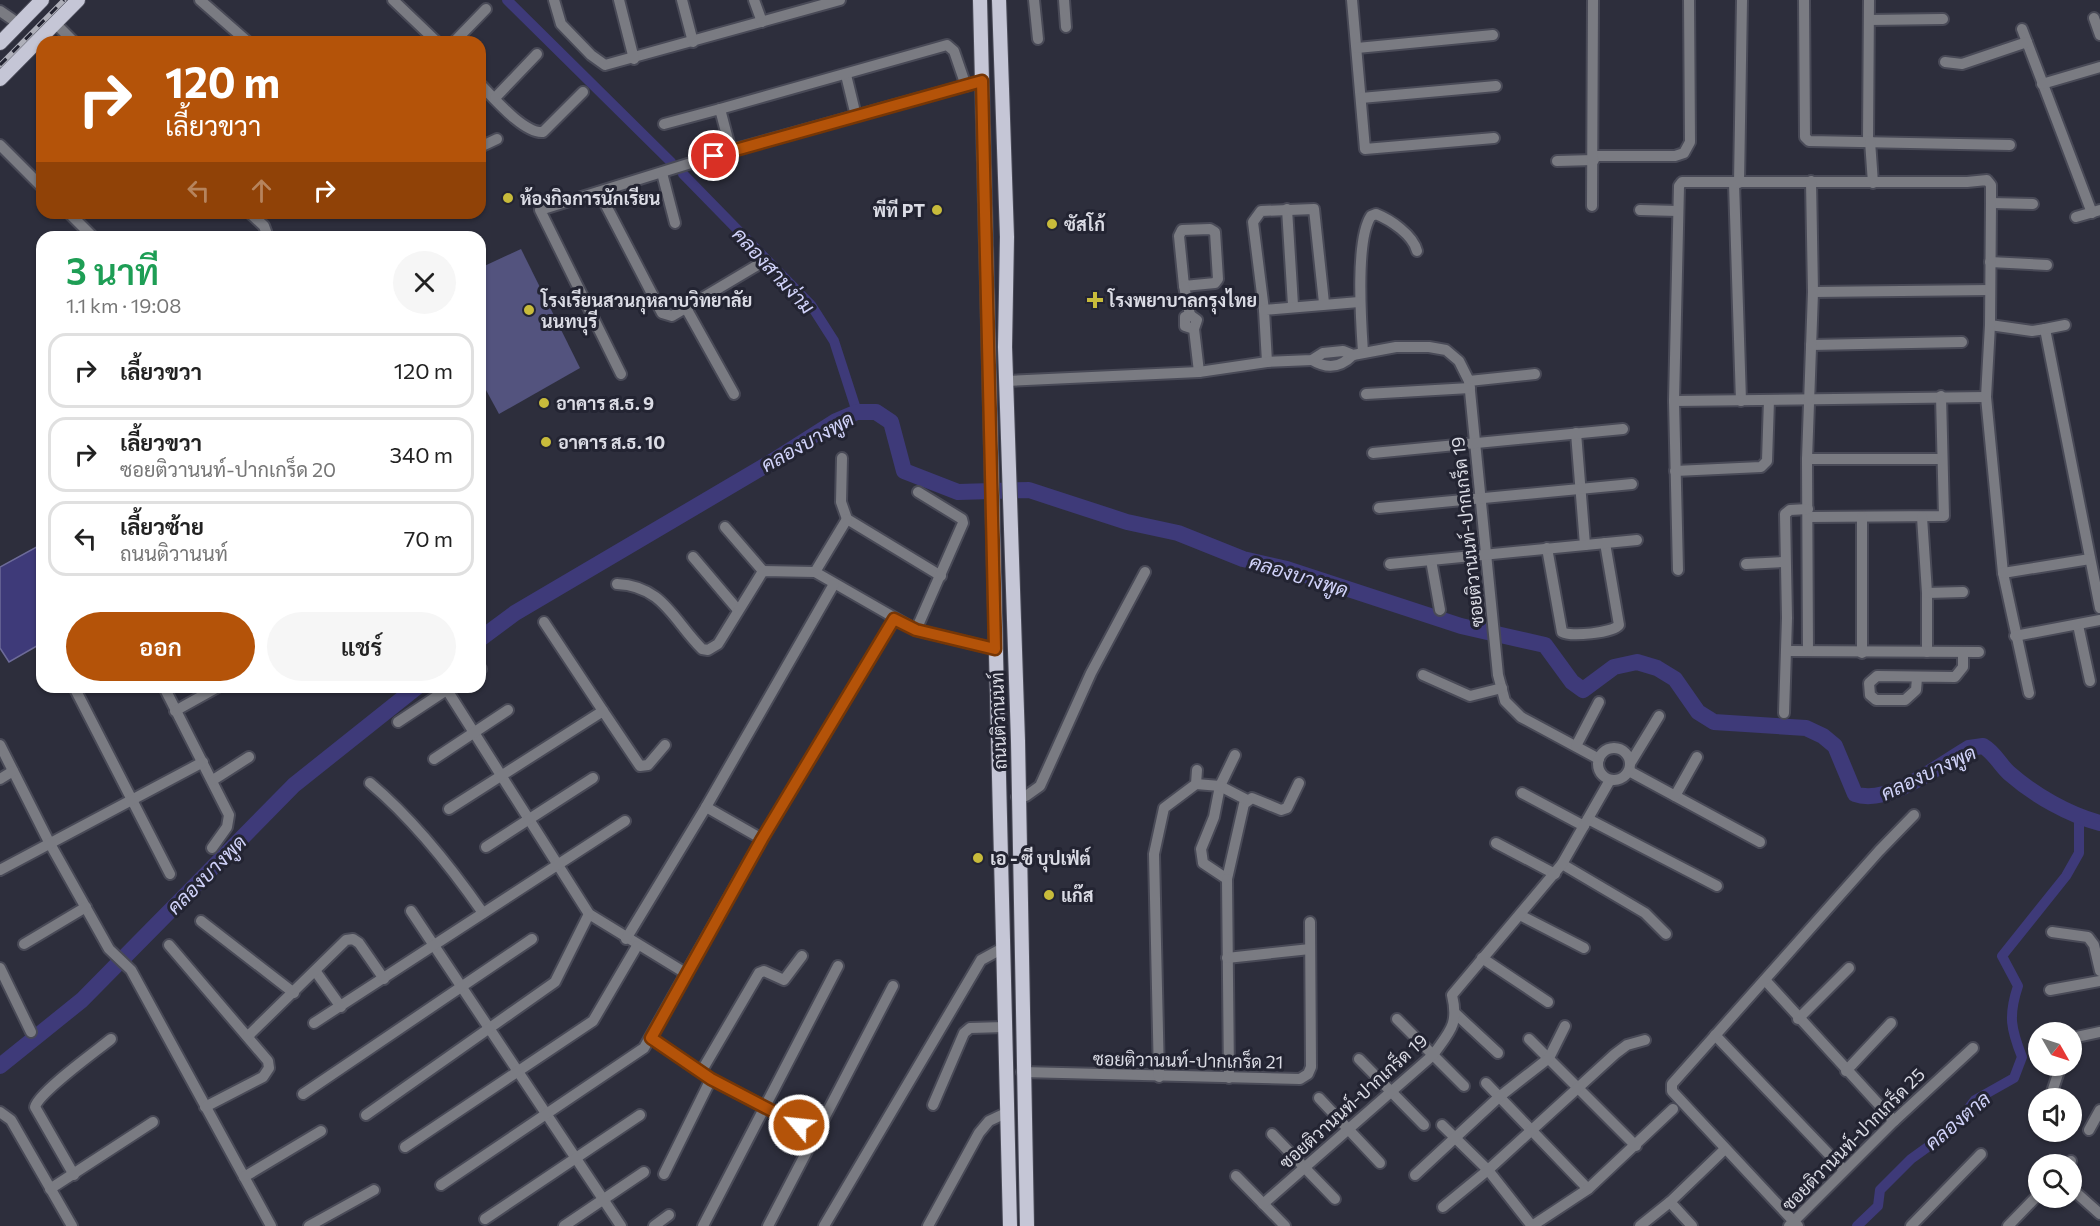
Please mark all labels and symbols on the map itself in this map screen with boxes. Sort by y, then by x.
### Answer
pin [688,130,739,181]
place label: ห้องกิจการนักเรียน [520,186,661,209]
marker: ห้องกิจการนักเรียน [501,191,515,205]
place label: พีที PT [873,198,925,221]
marker: พีที PT [930,203,944,217]
place label: ซัสโก้ [1064,212,1106,235]
marker: ซัสโก้ [1045,217,1059,231]
water label: คลองสามง่าม [728,222,820,318]
place label: โรงเรียนสวนกุหลาบวิทยาลัย นนทบุรี [540,288,752,336]
place label: โรงพยาบาลกรุงไทย [1107,288,1257,315]
marker: โรงพยาบาลกรุงไทย [1086,291,1104,309]
marker: โรงเรียนสวนกุหลาบวิทยาลัย นนทบุรี [522,303,536,317]
place label: อาคาร ส.ธ. 9 [556,392,654,414]
marker: อาคาร ส.ธ. 9 [537,396,551,410]
water label: คลองบางพูด [756,406,860,480]
place label: อาคาร ส.ธ. 10 [558,431,665,453]
marker: อาคาร ส.ธ. 10 [539,435,553,449]
street label: ซอยติวานนท์-ปากเกร็ด 19 [1444,436,1488,629]
water label: คลองบางพูด [1245,549,1351,605]
street label: ถนนติวานนท์ [984,672,1011,770]
water label: คลองบางพูด [1877,739,1981,808]
water label: คลองบางพูด [161,829,254,922]
place label: เอ - ซี บุปเฟ่ต์ [990,846,1092,873]
marker: เอ - ซี บุปเฟ่ต์ [971,851,985,865]
place label: แก๊ส [1061,883,1094,906]
marker: แก๊ส [1042,888,1056,902]
north arrow [2028,1022,2082,1076]
street label: ซอยติวานนท์-ปากเกร็ด 19 [1273,1027,1432,1173]
street label: ซอยติวานนท์-ปากเกร็ด 21 [1093,1045,1283,1073]
street label: ซอยติวานนท์-ปากเกร็ด 25 [1776,1062,1929,1215]
water label: คลองตาล [1919,1086,1995,1154]
position arrow [767,1093,831,1157]

